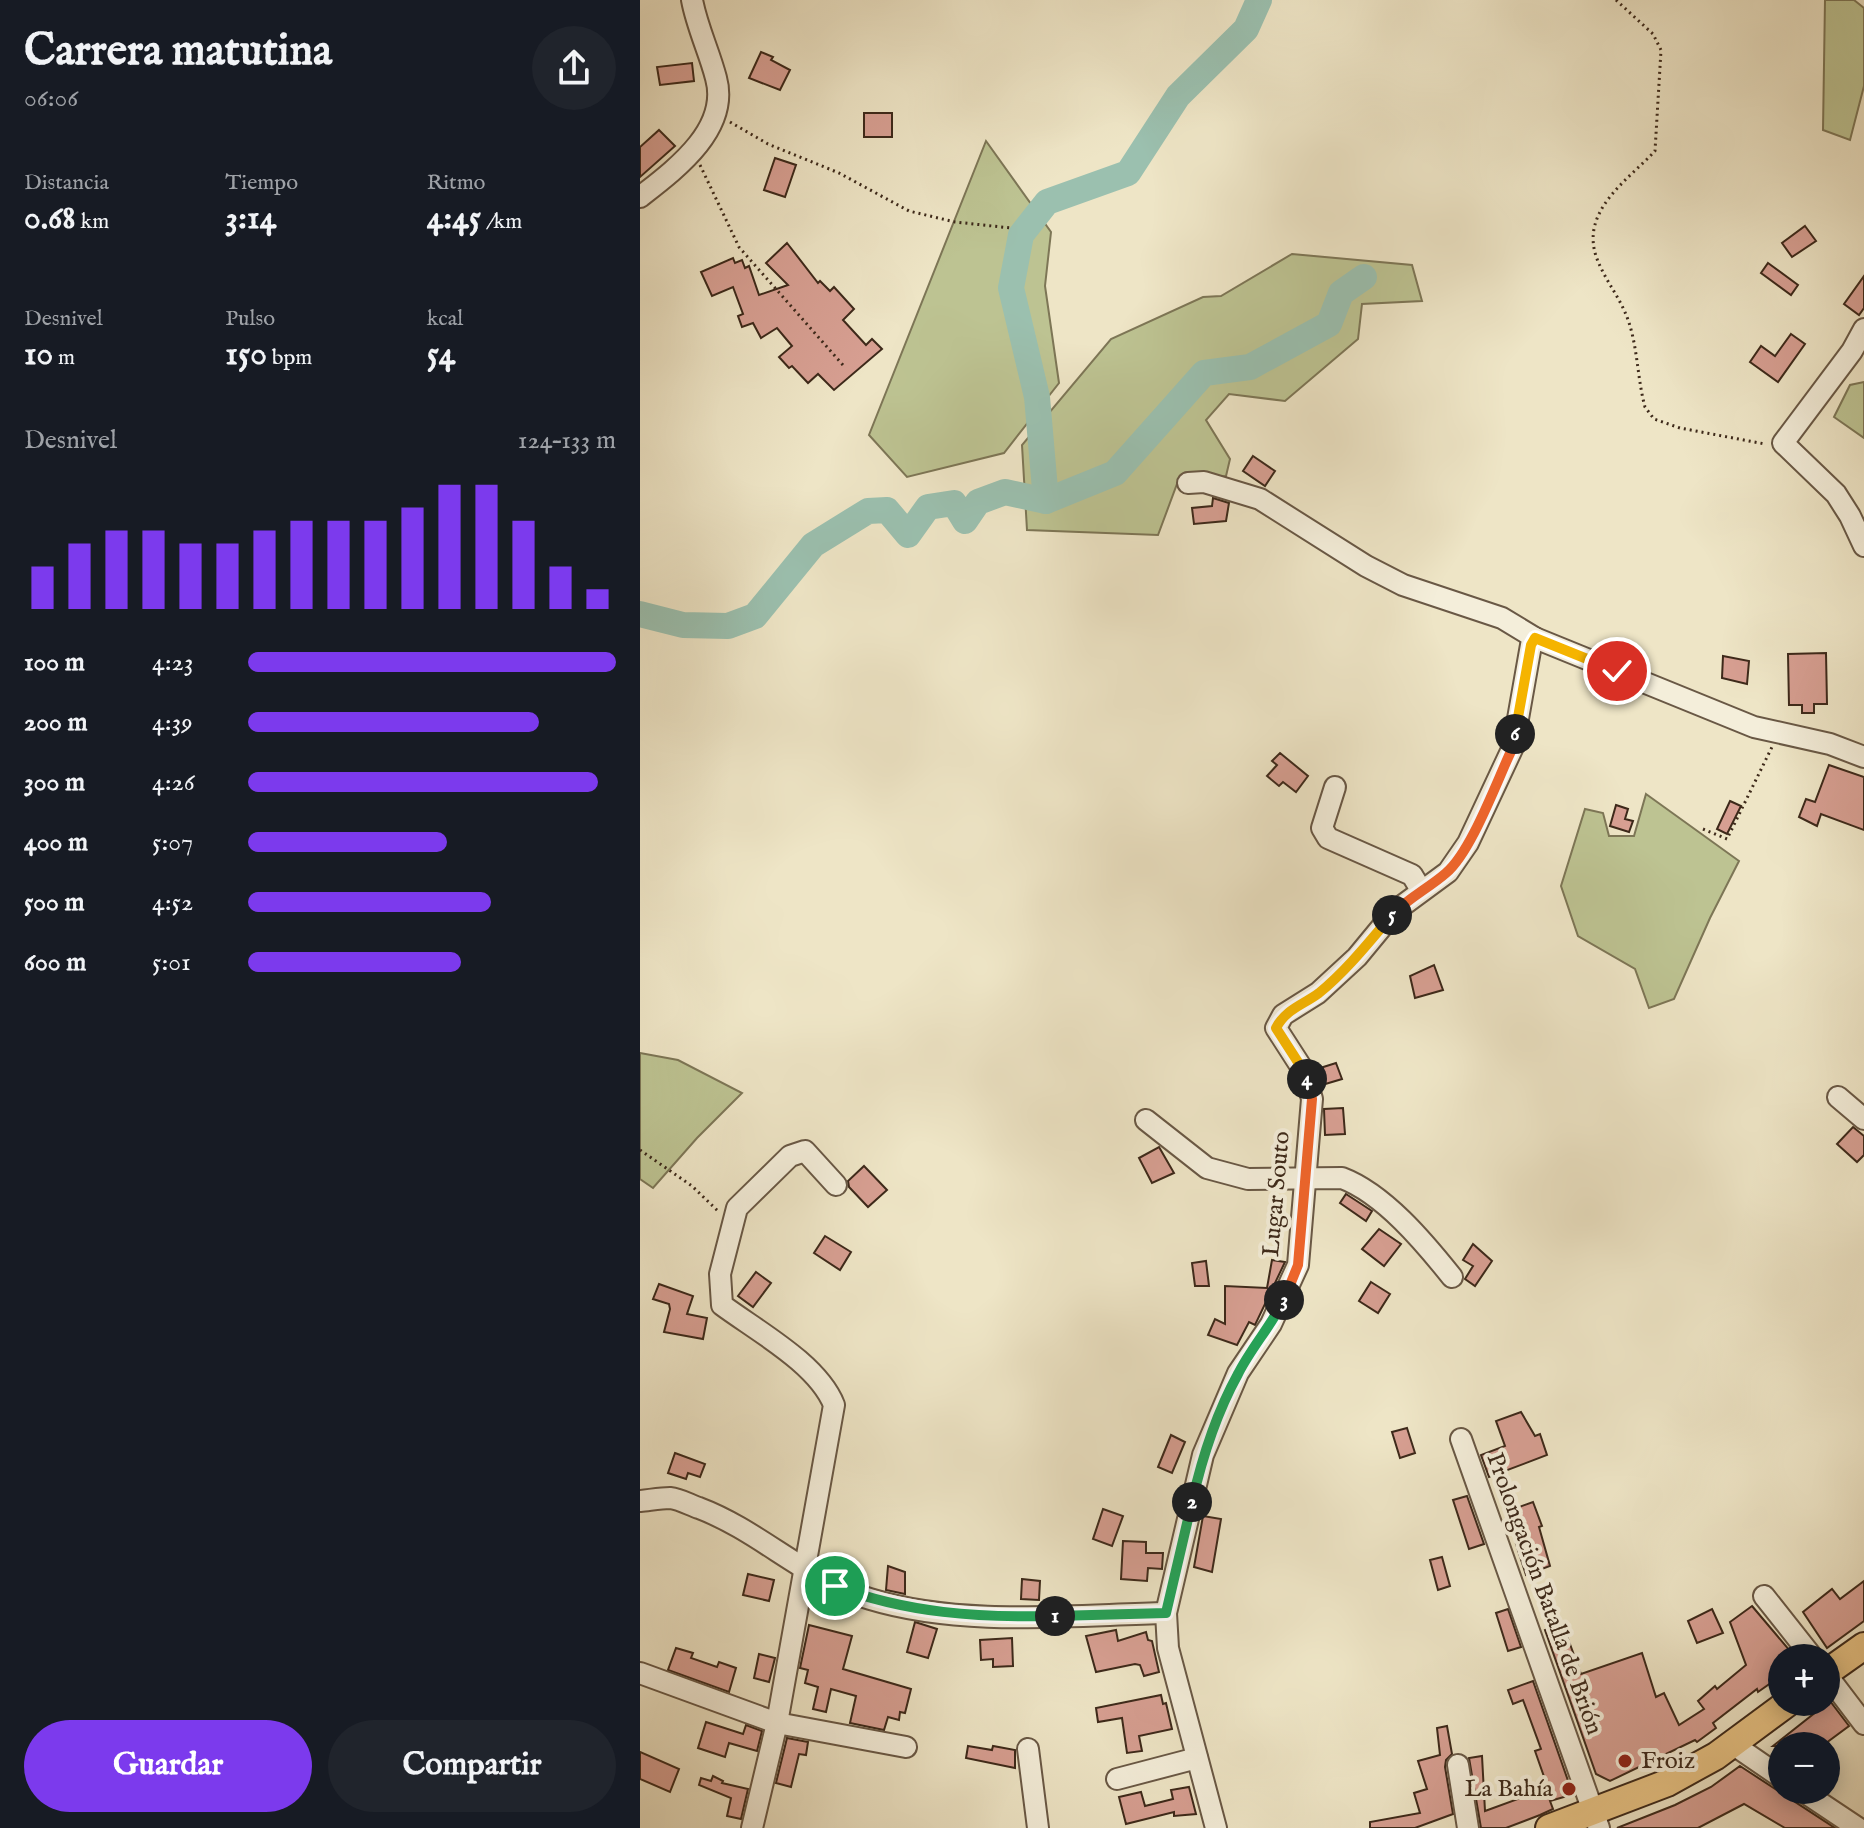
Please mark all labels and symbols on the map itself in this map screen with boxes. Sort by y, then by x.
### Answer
pin [1583,637,1651,705]
pin: 6 [1495,714,1535,754]
pin: 5 [1372,895,1412,935]
pin: 4 [1287,1059,1327,1099]
street label: Lugar Souto [1256,1130,1298,1258]
pin: 3 [1264,1280,1304,1320]
street label: Prolongación Batalla de Brión [1479,1449,1610,1739]
pin: 2 [1172,1482,1212,1522]
pin [801,1552,869,1620]
pin: 1 [1035,1596,1075,1636]
place label: Froiz [1641,1746,1695,1777]
marker: Froiz [1616,1752,1634,1770]
place label: La Bahía [1465,1774,1554,1805]
marker: La Bahía [1560,1780,1578,1798]

